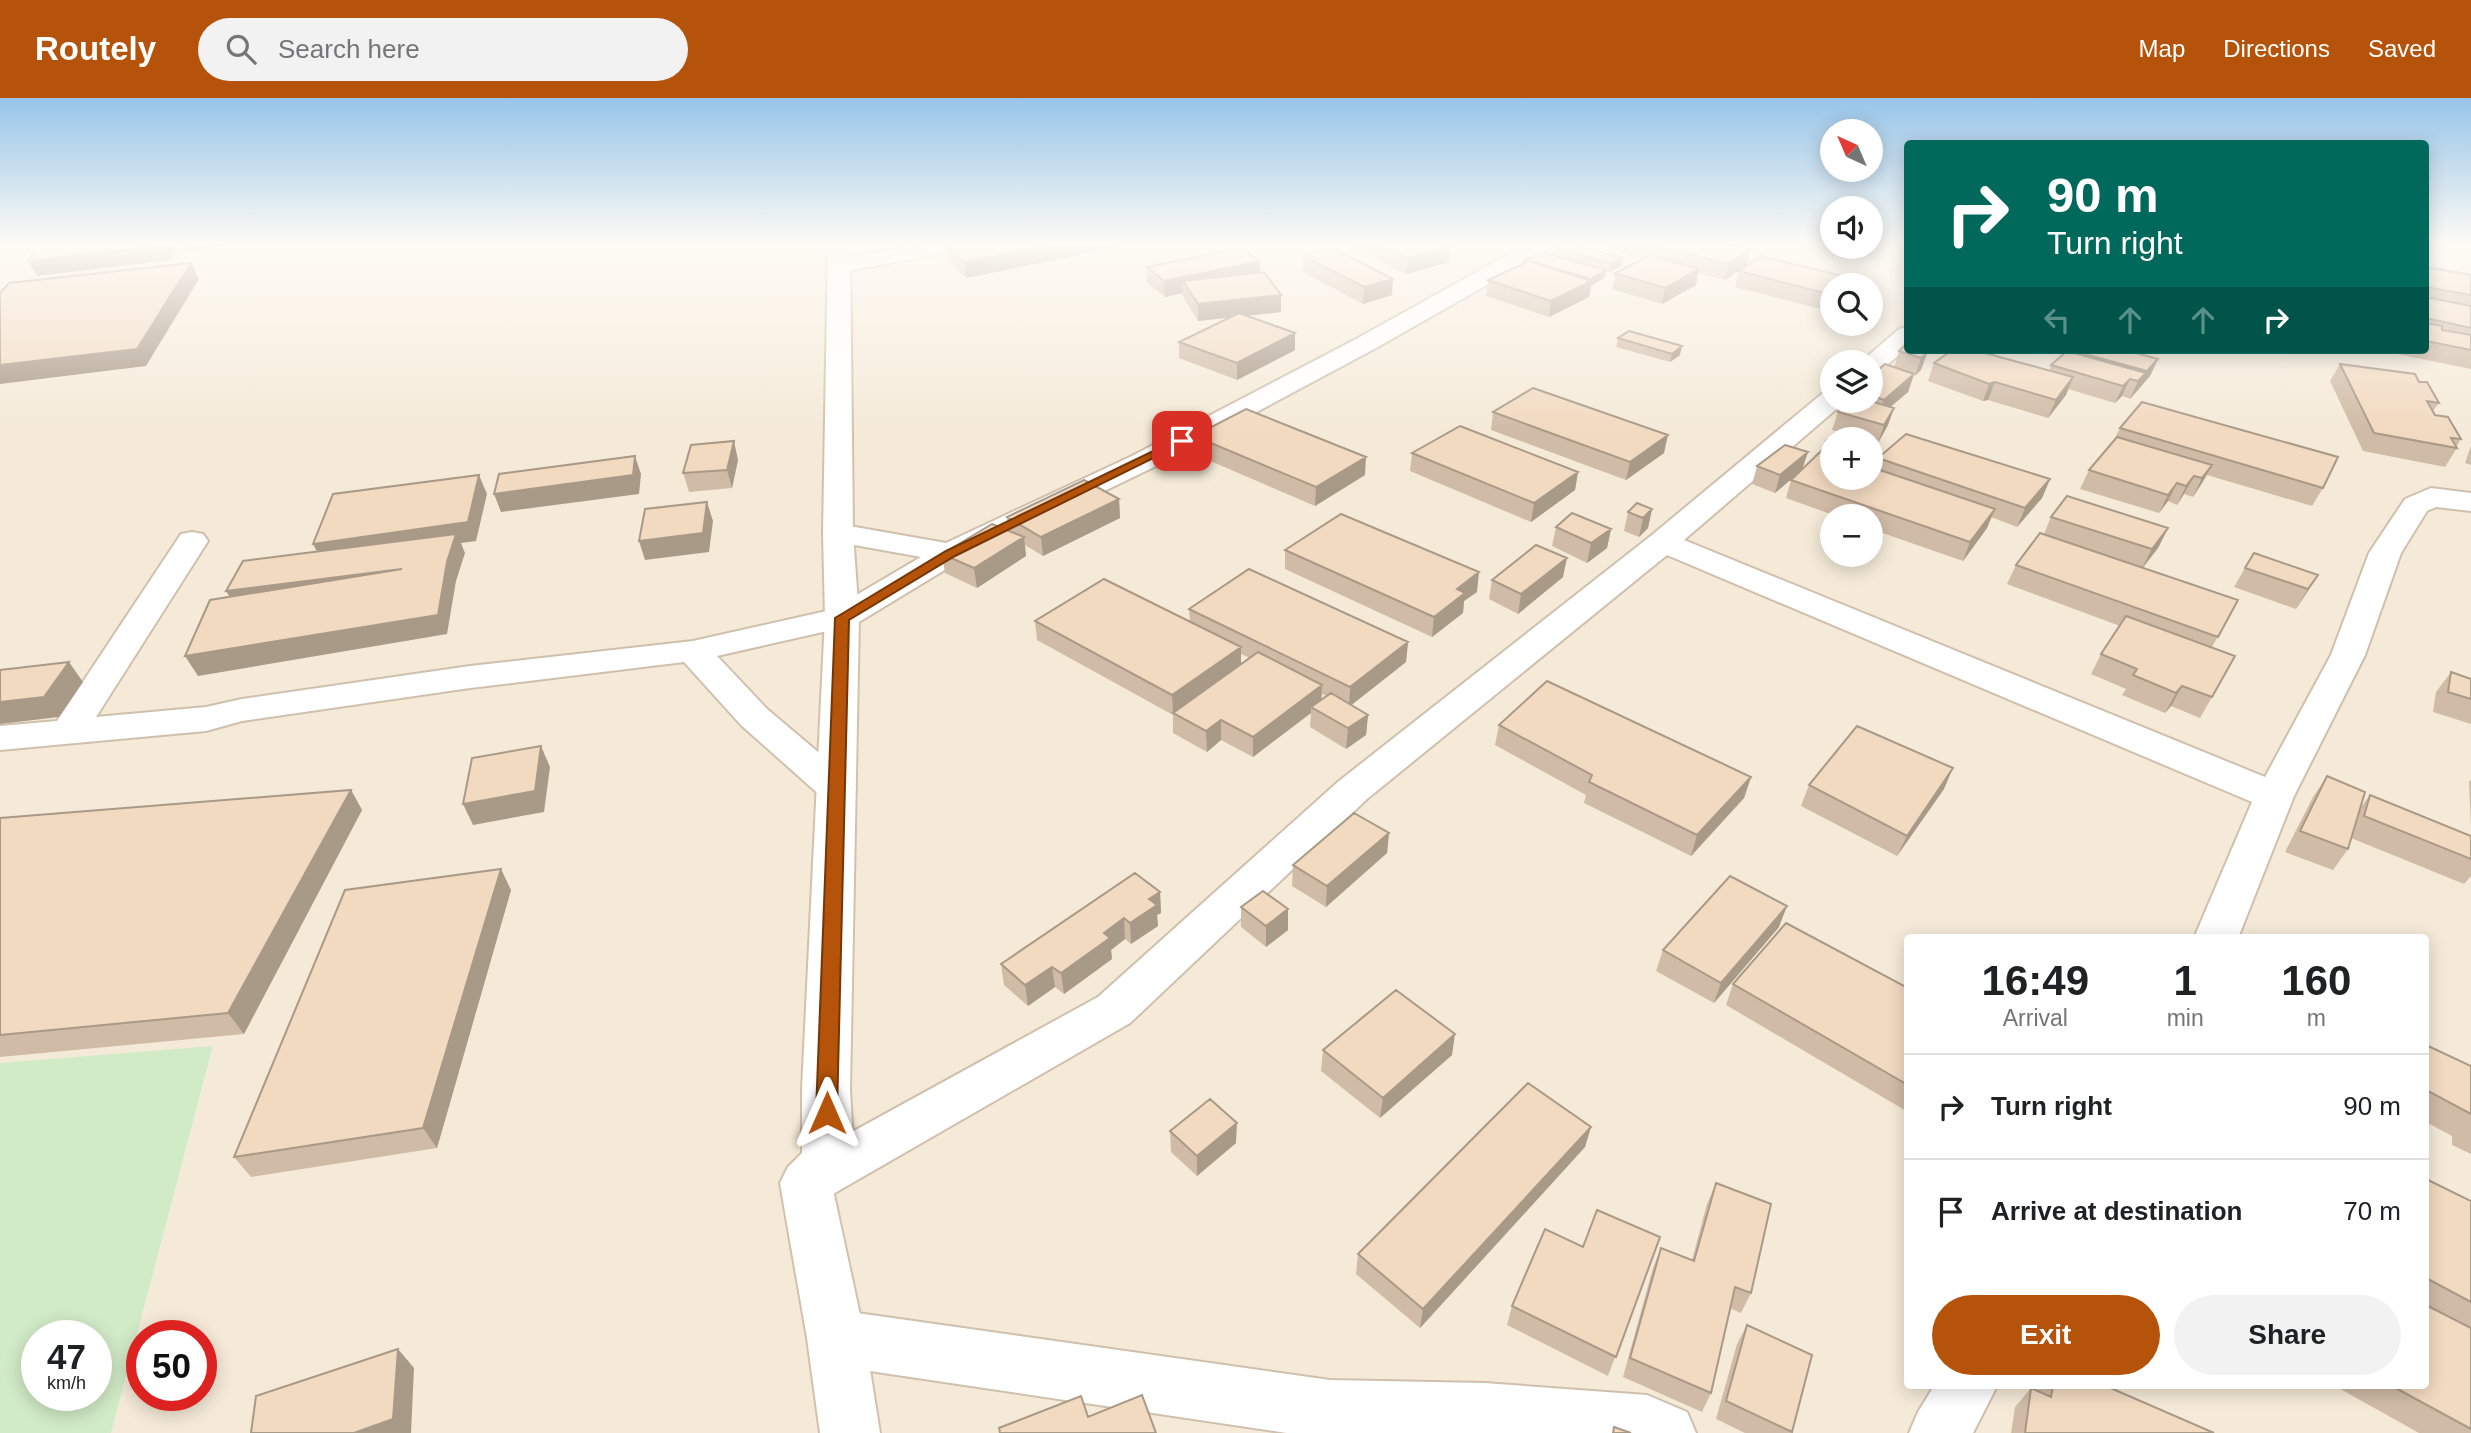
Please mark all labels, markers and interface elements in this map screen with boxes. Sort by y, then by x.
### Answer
search box [198,18,688,81]
text: Routely [35,30,156,67]
icon: search [222,30,260,68]
text: Search here [278,34,420,64]
text: Map [2139,35,2185,62]
text: Directions [2223,35,2330,62]
text: Saved [2368,35,2436,62]
north arrow [1820,119,1883,182]
map controls [1820,119,1883,567]
icon: right [1932,168,2023,259]
text: 90 m [2047,168,2159,222]
button: sound [1820,196,1883,259]
text: Turn right [2047,225,2183,261]
button: search [1820,273,1883,336]
icon: left [2038,301,2076,339]
icon: ahead [2111,301,2149,339]
icon: ahead [2184,301,2222,339]
icon: right [2257,301,2295,339]
button: layers [1820,350,1883,413]
pin [1152,411,1212,471]
icon: arrive [1163,422,1201,460]
button: + [1820,427,1883,490]
button: − [1820,504,1883,567]
text: 16:49 [1982,957,2089,1004]
text: 1 [2173,957,2197,1004]
text: 160 [2281,957,2351,1004]
text: Arrival [2003,1005,2068,1031]
text: min [2167,1005,2204,1031]
text: m [2307,1005,2326,1031]
position arrow [790,1076,864,1150]
icon: right [1932,1088,1970,1126]
text: Turn right [1991,1091,2112,1121]
text: 90 m [2343,1091,2401,1121]
icon: arrive [1932,1193,1970,1231]
text: Arrive at destination [1991,1196,2242,1226]
text: 70 m [2343,1196,2401,1226]
button: Exit [1932,1295,2160,1375]
button: Share [2174,1295,2401,1375]
speed limit sign: 50 [126,1320,217,1411]
text: 47 [47,1337,86,1376]
text: km/h [47,1373,86,1393]

